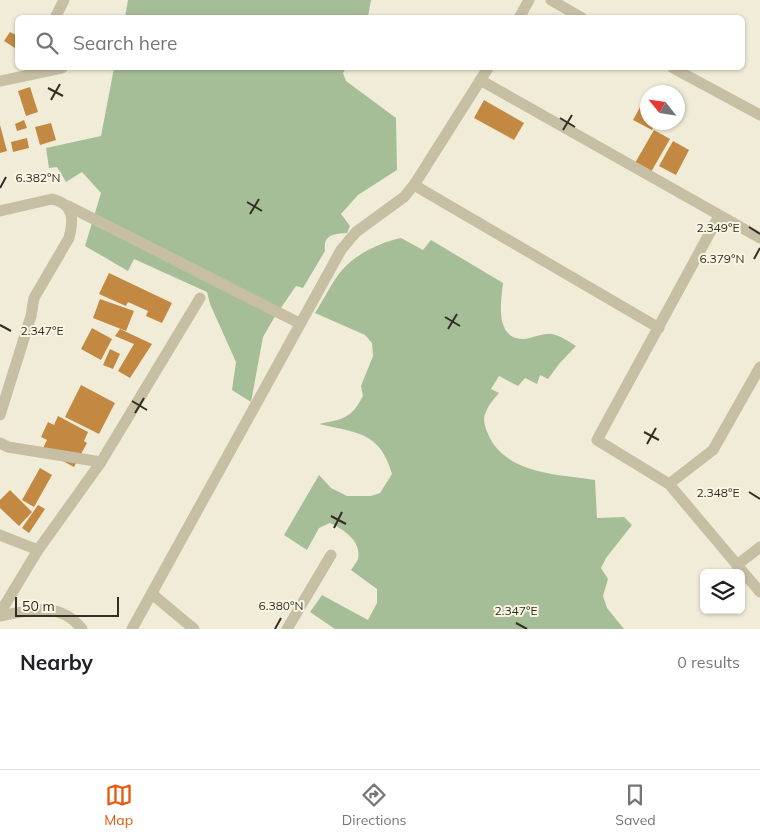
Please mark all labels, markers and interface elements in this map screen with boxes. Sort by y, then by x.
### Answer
search box [15,15,745,70]
icon: search [33,29,61,57]
text: Search here [73,31,177,55]
north arrow [640,85,685,130]
text: 6.382°N [16,170,60,185]
text: 2.349°E [696,220,740,235]
text: 6.379°N [700,251,744,266]
text: 2.347°E [20,323,64,338]
text: 2.348°E [696,485,740,500]
map controls [700,569,745,614]
button: layers [700,569,745,614]
scale bar [15,594,119,617]
text: 50 m [22,597,55,615]
text: 6.380°N [259,598,303,613]
text: 2.347°E [494,603,538,618]
text: Nearby [20,649,93,675]
text: 0 results [677,652,740,672]
tab: Map [104,781,133,829]
tab: Directions [342,781,407,829]
tab: Saved [615,781,656,829]

